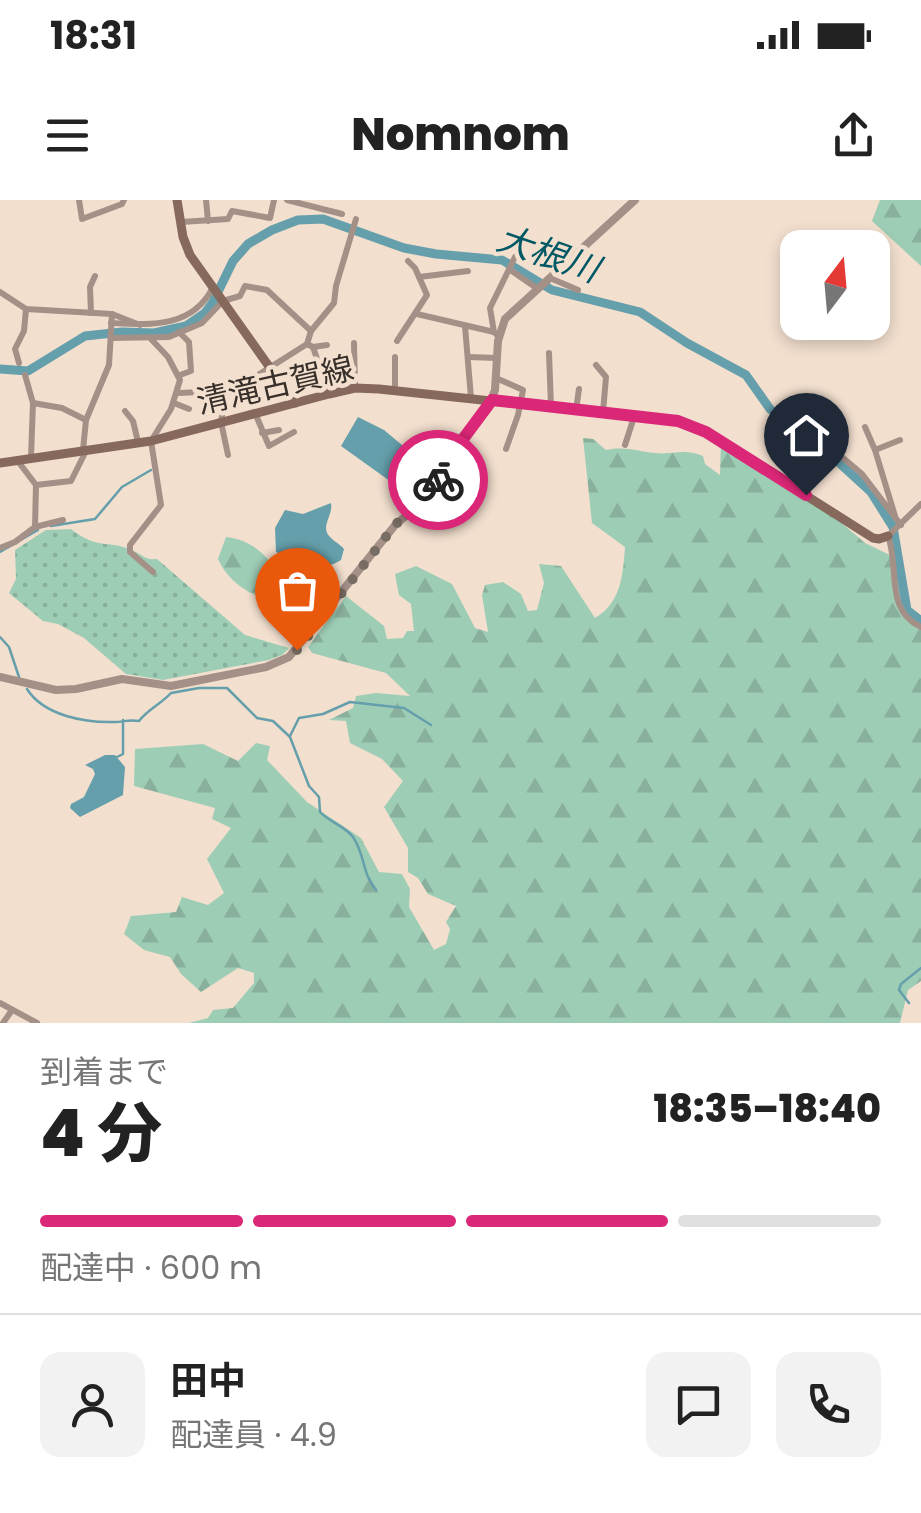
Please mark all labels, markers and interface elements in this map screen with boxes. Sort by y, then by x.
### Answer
text: 18:31 [50,9,137,62]
text: Nomnom [351,103,570,166]
icon: menu [40,108,95,163]
icon: share [826,108,881,163]
water label: 大根川 [491,213,610,295]
north arrow [780,230,890,340]
map controls [780,230,890,340]
street label: 清滝古賀線 [192,345,358,424]
pin [764,393,849,496]
icon: home [779,408,834,463]
courier [388,430,488,530]
icon: bike [411,453,466,508]
pin [255,548,340,651]
icon: bag [270,563,325,618]
text: 到着まで [40,1049,168,1094]
text: 18:35–18:40 [654,1082,881,1135]
text: 4 分 [40,1088,162,1179]
text: 配達中 · 600 m [40,1245,262,1290]
button: person [40,1352,145,1457]
button: chat [646,1352,751,1457]
button: phone [776,1352,881,1457]
text: 田中 [170,1354,246,1407]
text: 配達員 · 4.9 [170,1412,337,1457]

